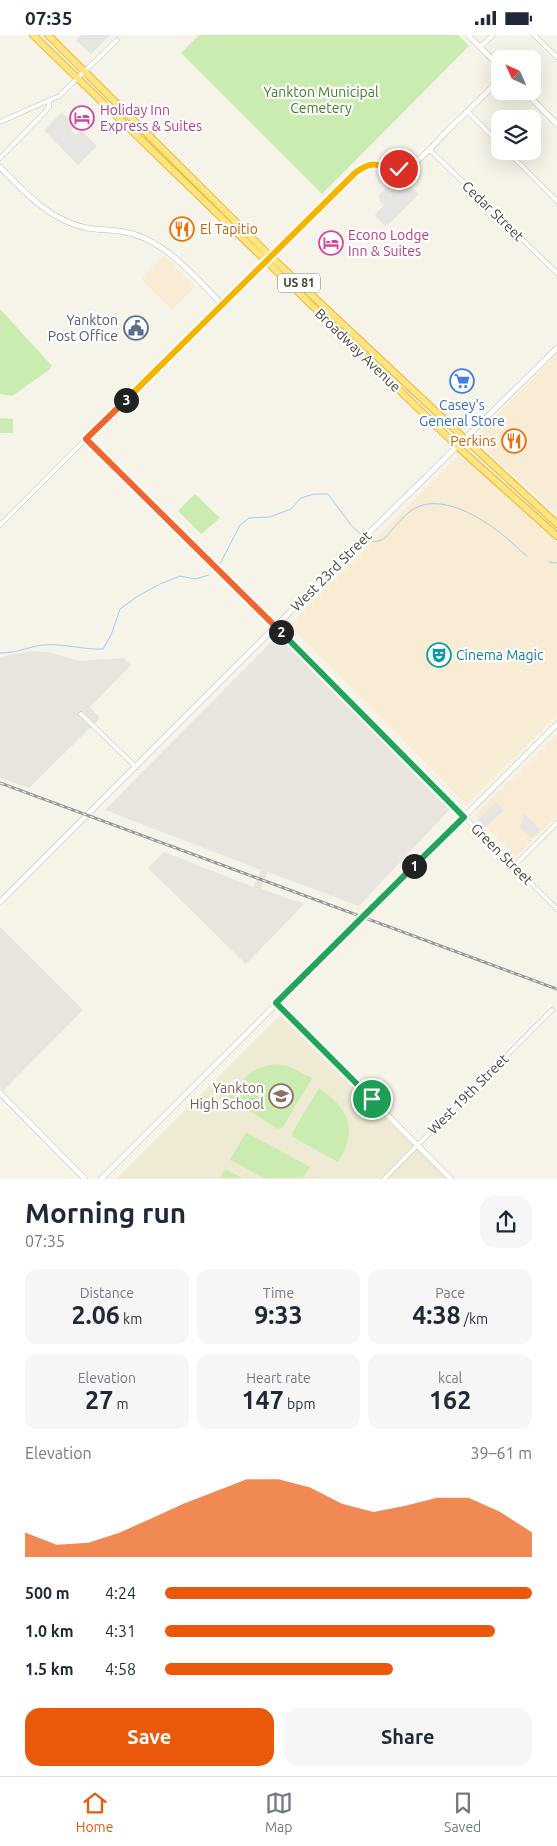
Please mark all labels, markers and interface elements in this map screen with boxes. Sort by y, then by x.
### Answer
text: 07:35 [25,7,73,29]
north arrow [491,50,541,100]
map controls [491,50,541,160]
park label: Yankton Municipal Cemetery [263,84,379,116]
place label: Holiday Inn Express & Suites [100,102,202,134]
hotel icon: Holiday Inn Express & Suites [69,105,95,131]
button: layers [491,110,541,160]
pin [378,148,420,190]
icon: check [385,155,413,183]
street label: Cedar Street [459,178,527,245]
restaurant icon: El Tapitio [169,216,195,242]
place label: El Tapitio [200,221,258,237]
place label: Econo Lodge Inn & Suites [348,227,429,259]
hotel icon: Econo Lodge Inn & Suites [318,230,344,256]
road number: US 81 [278,273,320,293]
street label: Broadway Avenue [312,305,404,395]
place label: Yankton Post Office [48,312,118,344]
public building icon: Yankton Post Office [123,315,149,341]
supermarket icon: Casey's General Store [449,368,475,394]
pin: 3 [114,387,138,413]
text: 3 [123,392,130,408]
place label: Casey's General Store [419,397,505,429]
restaurant icon: Perkins [501,428,527,454]
place label: Perkins [450,433,496,449]
street label: West 23rd Street [288,527,375,614]
pin: 2 [268,619,294,645]
text: 2 [278,624,285,640]
theatre icon: Cinema Magic [426,642,452,668]
place label: Cinema Magic [456,647,544,663]
street label: Green Street [468,820,536,888]
pin: 1 [402,853,426,879]
text: 1 [411,858,418,874]
street label: West 19th Street [425,1050,512,1137]
pin [351,1078,393,1120]
place label: Yankton High School [190,1080,264,1112]
school or university icon: Yankton High School [268,1083,294,1109]
icon: arrive [358,1085,386,1113]
button: share [480,1196,532,1248]
text: Morning run [25,1197,186,1228]
text: 07:35 [25,1232,65,1250]
text: Distance [80,1285,134,1301]
text: Time [263,1285,294,1301]
text: Pace [435,1285,465,1301]
text: 2.06 [71,1301,120,1329]
text: 9:33 [254,1301,303,1329]
text: 4:38 [412,1301,461,1329]
text: km [120,1311,142,1327]
text: /km [461,1311,488,1327]
text: Elevation [78,1370,136,1386]
text: Heart rate [246,1370,311,1386]
text: kcal [438,1370,462,1386]
text: 27 [85,1386,113,1414]
text: 147 [242,1386,284,1414]
text: 162 [429,1386,471,1414]
text: m [113,1396,129,1412]
text: bpm [284,1396,315,1412]
text: Elevation [25,1444,92,1462]
text: 39–61 m [470,1444,532,1462]
text: 500 m [25,1584,70,1602]
text: 4:24 [105,1584,136,1602]
text: 1.0 km [25,1622,74,1640]
text: 4:31 [105,1622,136,1640]
text: 1.5 km [25,1660,74,1678]
text: 4:58 [105,1660,136,1678]
button: Save [25,1708,274,1766]
button: Share [284,1708,532,1766]
tab: Home [76,1789,113,1835]
tab: Map [265,1789,293,1835]
tab: Saved [444,1789,481,1835]

